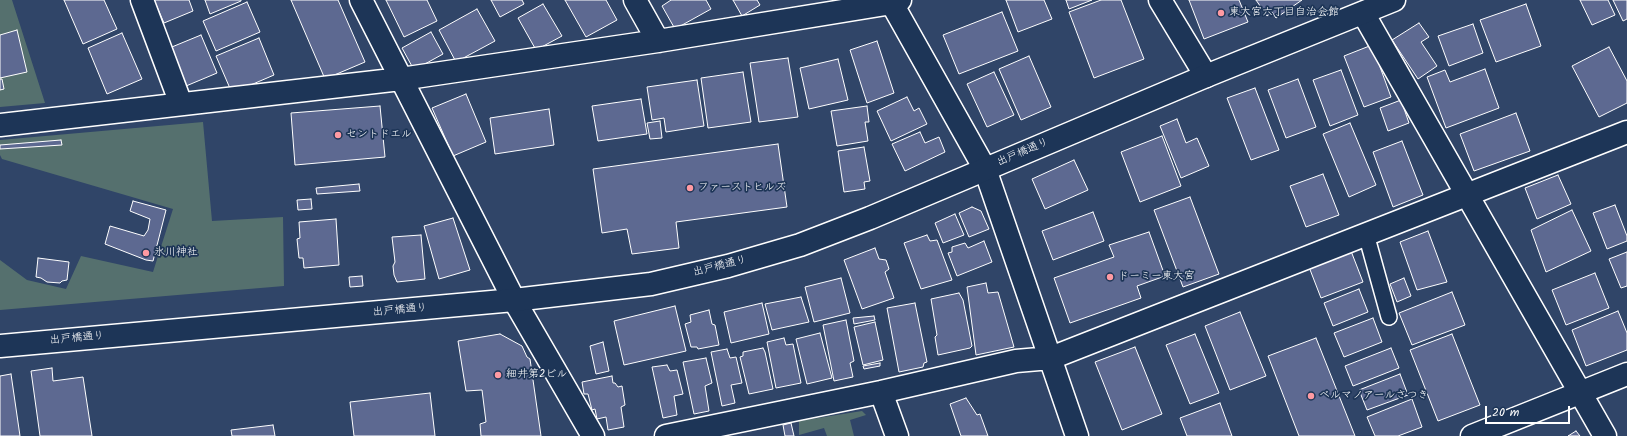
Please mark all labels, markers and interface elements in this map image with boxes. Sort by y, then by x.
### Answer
place label: 東大宮六丁目自治会館 [1229,6,1339,20]
marker: 東大宮六丁目自治会館 [1216,8,1226,18]
place label: セントドエル [346,128,412,142]
marker: セントドエル [333,130,343,140]
street label: 出戸橋通り [995,136,1051,170]
place label: ファーストヒルズ [698,181,786,195]
marker: ファーストヒルズ [685,183,695,193]
place label: 氷川神社 [154,246,198,260]
marker: 氷川神社 [141,248,151,258]
street label: 出戸橋通り [692,254,748,280]
place label: ドーミー東大宮 [1118,270,1195,284]
marker: ドーミー東大宮 [1105,272,1115,282]
street label: 出戸橋通り [372,302,428,320]
street label: 出戸橋通り [49,330,105,348]
place label: 細井第2ビル [506,368,567,382]
marker: 細井第2ビル [493,370,503,380]
place label: ベルマノアールさつき [1319,389,1429,403]
marker: ベルマノアールさつき [1306,391,1316,401]
scale bar [1487,398,1572,424]
text: 20 m [1492,403,1519,422]

